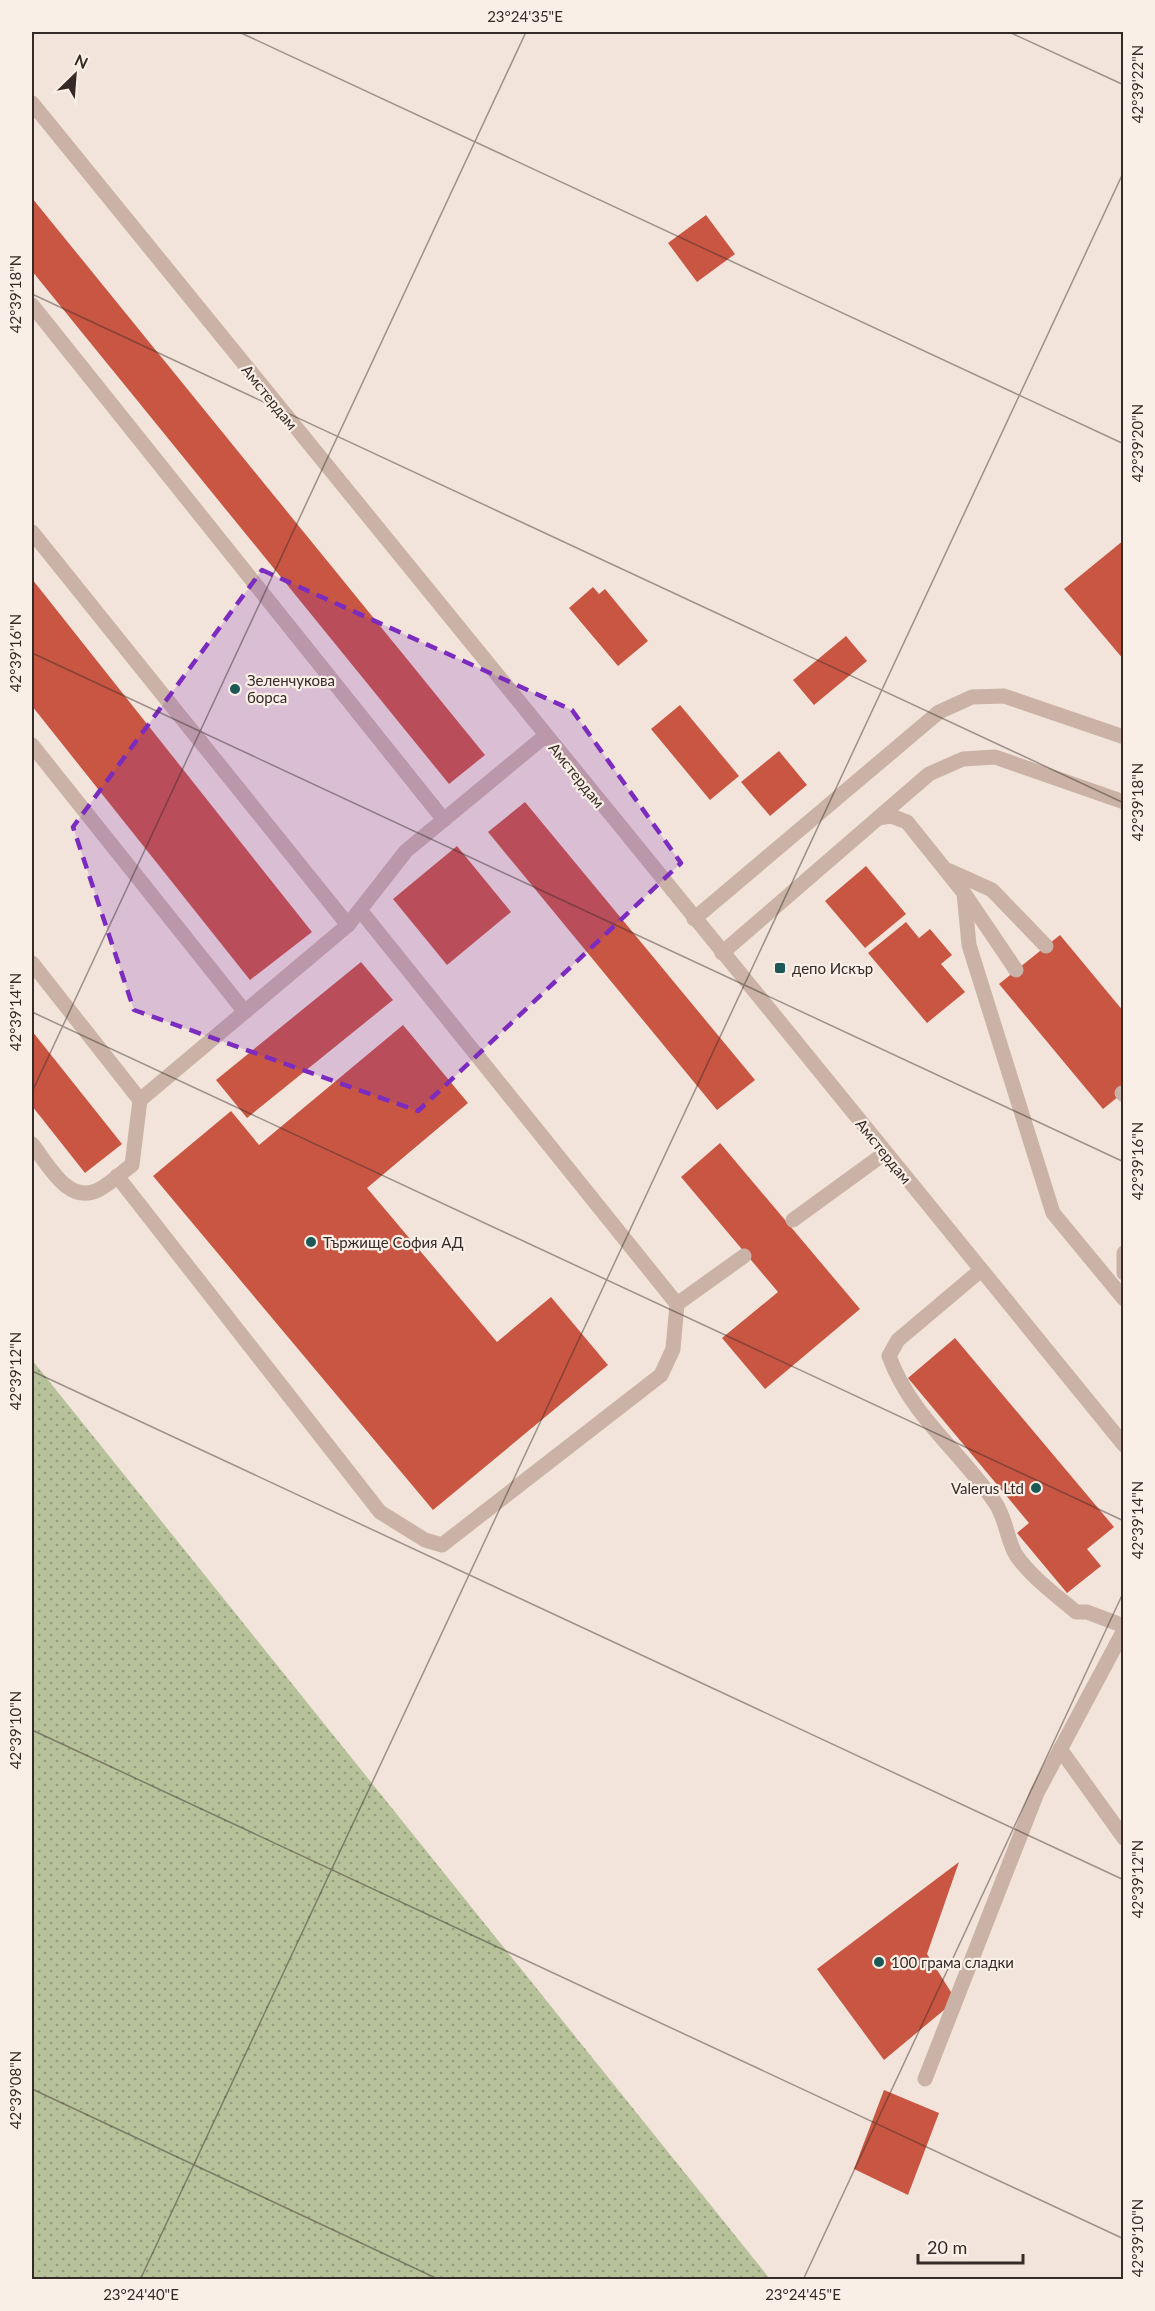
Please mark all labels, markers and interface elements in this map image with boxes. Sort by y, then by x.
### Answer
text: 23°24'35"E [487,7,563,25]
north arrow [45,45,105,105]
text: 42°39'22"N [1128,45,1146,123]
text: N [72,50,91,72]
text: 42°39'18"N [6,255,24,333]
street label: Амстердам [238,361,302,433]
text: 42°39'20"N [1128,404,1146,482]
text: 42°39'16"N [6,614,24,692]
place label: Зеленчукова борса [247,671,335,706]
marker: Зеленчукова борса [228,682,242,696]
street label: Амстердам [545,739,609,811]
text: 42°39'18"N [1128,763,1146,841]
place label: депо Искър [792,959,873,977]
marker: депо Искър [773,961,787,975]
text: 42°39'14"N [6,973,24,1051]
street label: Амстердам [852,1115,916,1187]
text: 42°39'16"N [1128,1122,1146,1200]
place label: Тържище София АД [323,1233,464,1251]
marker: Тържище София АД [304,1235,318,1249]
text: 42°39'12"N [6,1332,24,1410]
place label: Valerus Ltd [951,1479,1024,1497]
marker: Valerus Ltd [1029,1481,1043,1495]
text: 42°39'14"N [1128,1481,1146,1559]
text: 42°39'10"N [6,1691,24,1769]
text: 42°39'12"N [1128,1840,1146,1918]
place label: 100 грама сладки [891,1953,1014,1971]
marker: 100 грама сладки [872,1955,886,1969]
text: 42°39'08"N [6,2051,24,2129]
text: 42°39'10"N [1128,2199,1146,2277]
scale bar [918,2227,1023,2265]
text: 20 m [927,2236,967,2258]
text: 23°24'40"E [103,2285,179,2303]
text: 23°24'45"E [765,2285,841,2303]

